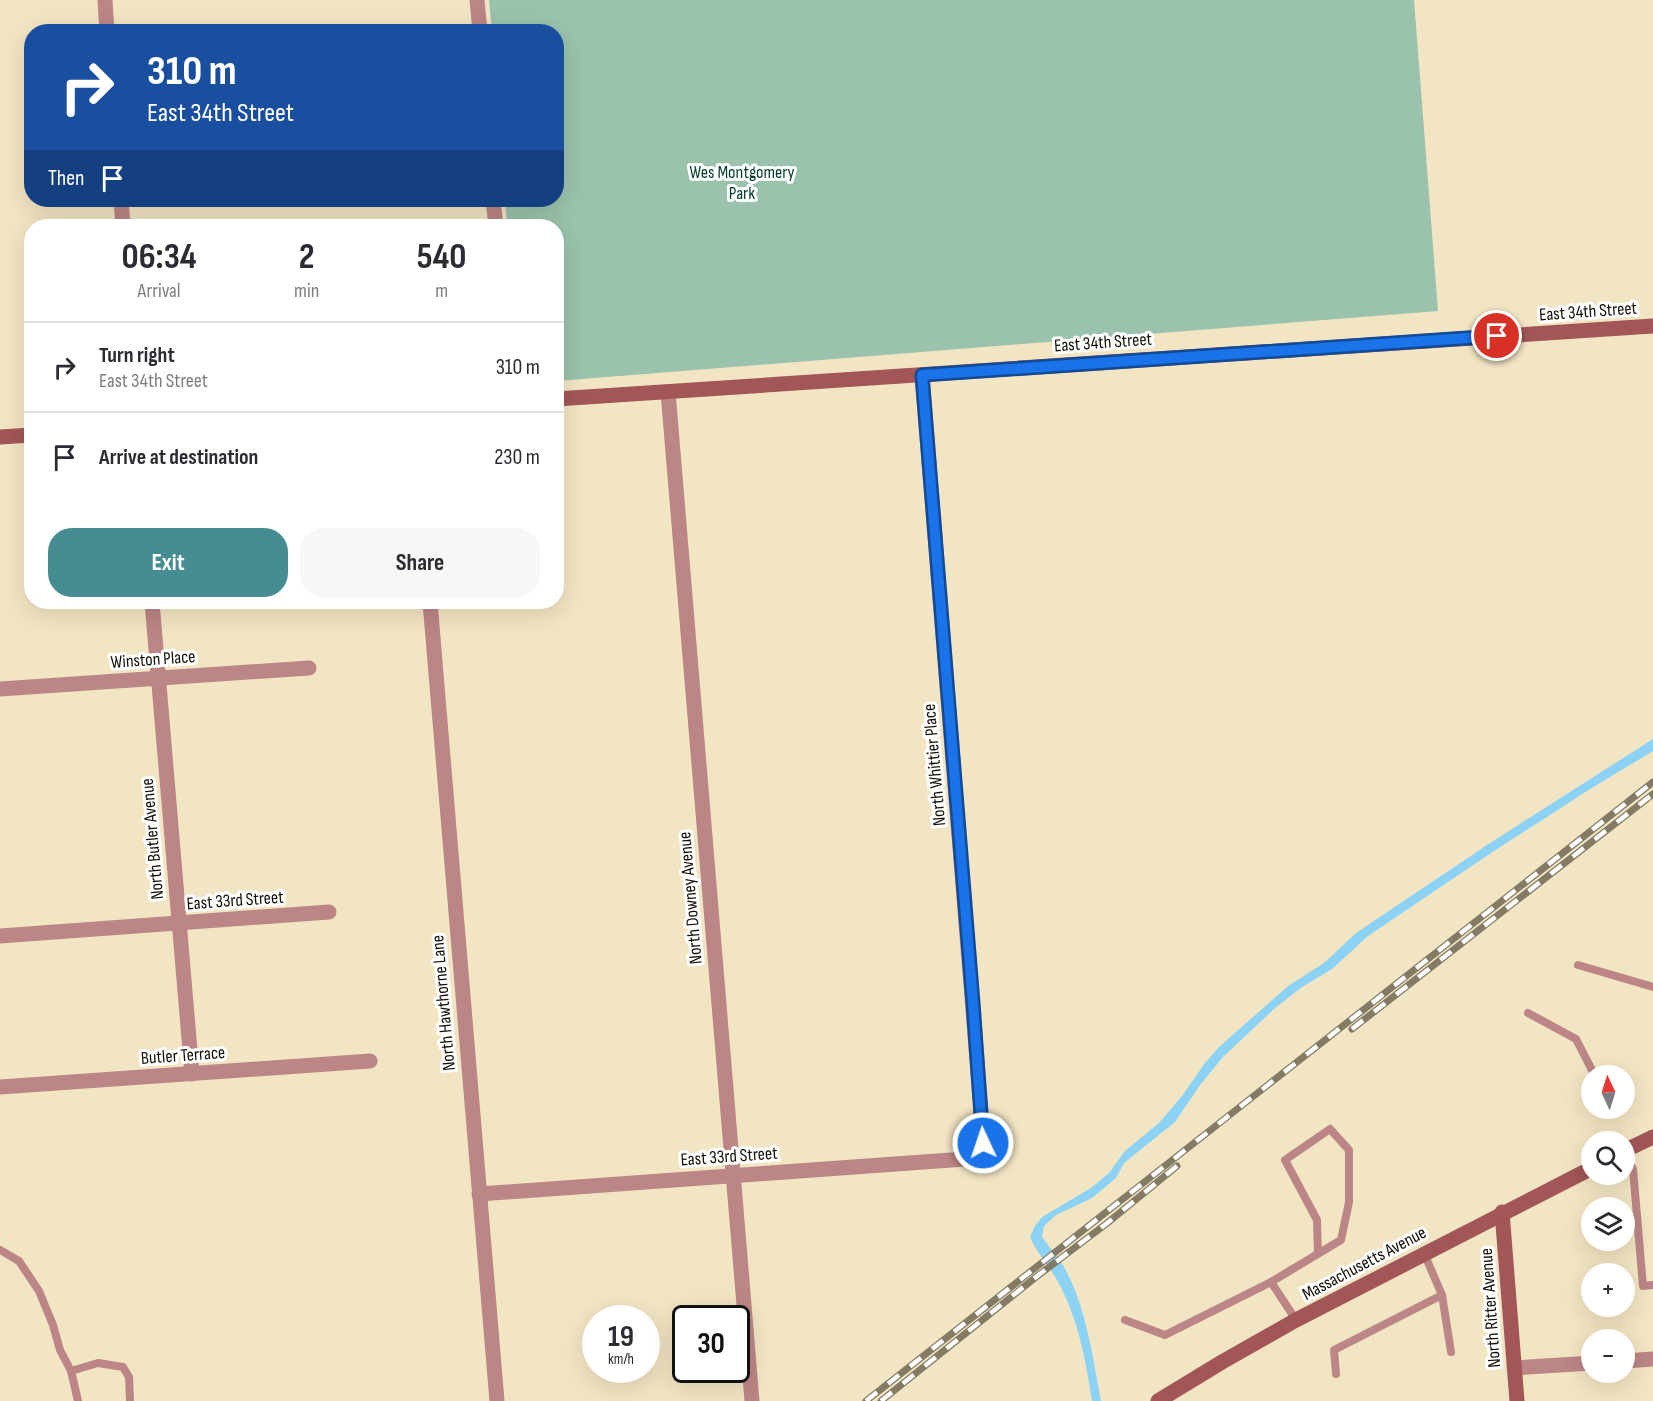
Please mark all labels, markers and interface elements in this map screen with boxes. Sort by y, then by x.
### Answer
text: 310 m [147,46,237,97]
icon: right [48,48,126,126]
text: East 34th Street [147,97,294,129]
icon: arrive [96,162,129,195]
park label: Wes Montgomery Park [689,162,795,204]
text: Then [48,165,84,192]
text: 06:34 [122,236,197,279]
text: 2 [299,236,315,279]
text: 540 [417,236,466,279]
text: Arrival [138,279,181,303]
text: min [294,279,319,303]
text: m [435,279,448,303]
street label: East 34th Street [1538,298,1638,325]
pin [1471,310,1522,361]
icon: arrive [1480,319,1513,352]
street label: East 34th Street [1053,329,1153,356]
text: Turn right [99,342,175,369]
icon: right [48,351,81,384]
text: 310 m [496,354,540,381]
text: East 34th Street [99,369,208,393]
icon: arrive [48,441,81,474]
text: Arrive at destination [99,444,258,471]
text: 230 m [494,444,540,471]
button: Exit [48,528,288,597]
button: Share [300,528,540,597]
street label: Winston Place [110,646,196,673]
street label: North Whittier Place [919,703,950,827]
street label: North Butler Avenue [137,777,168,901]
street label: North Downey Avenue [674,831,707,965]
street label: East 33rd Street [186,887,285,914]
street label: North Hawthorne Lane [427,934,460,1072]
street label: Butler Terrace [140,1042,226,1069]
north arrow [1581,1065,1635,1119]
map controls [1581,1065,1635,1383]
position arrow [951,1111,1015,1175]
button: search [1581,1131,1635,1185]
street label: East 33rd Street [680,1143,779,1170]
button: layers [1581,1197,1635,1251]
street label: Massachusetts Avenue [1299,1222,1430,1305]
street label: North Ritter Avenue [1476,1247,1505,1368]
button: + [1581,1263,1635,1317]
speed limit sign: 30 [672,1305,750,1383]
text: 19 [608,1319,634,1355]
button: − [1581,1329,1635,1383]
text: km/h [608,1350,634,1369]

